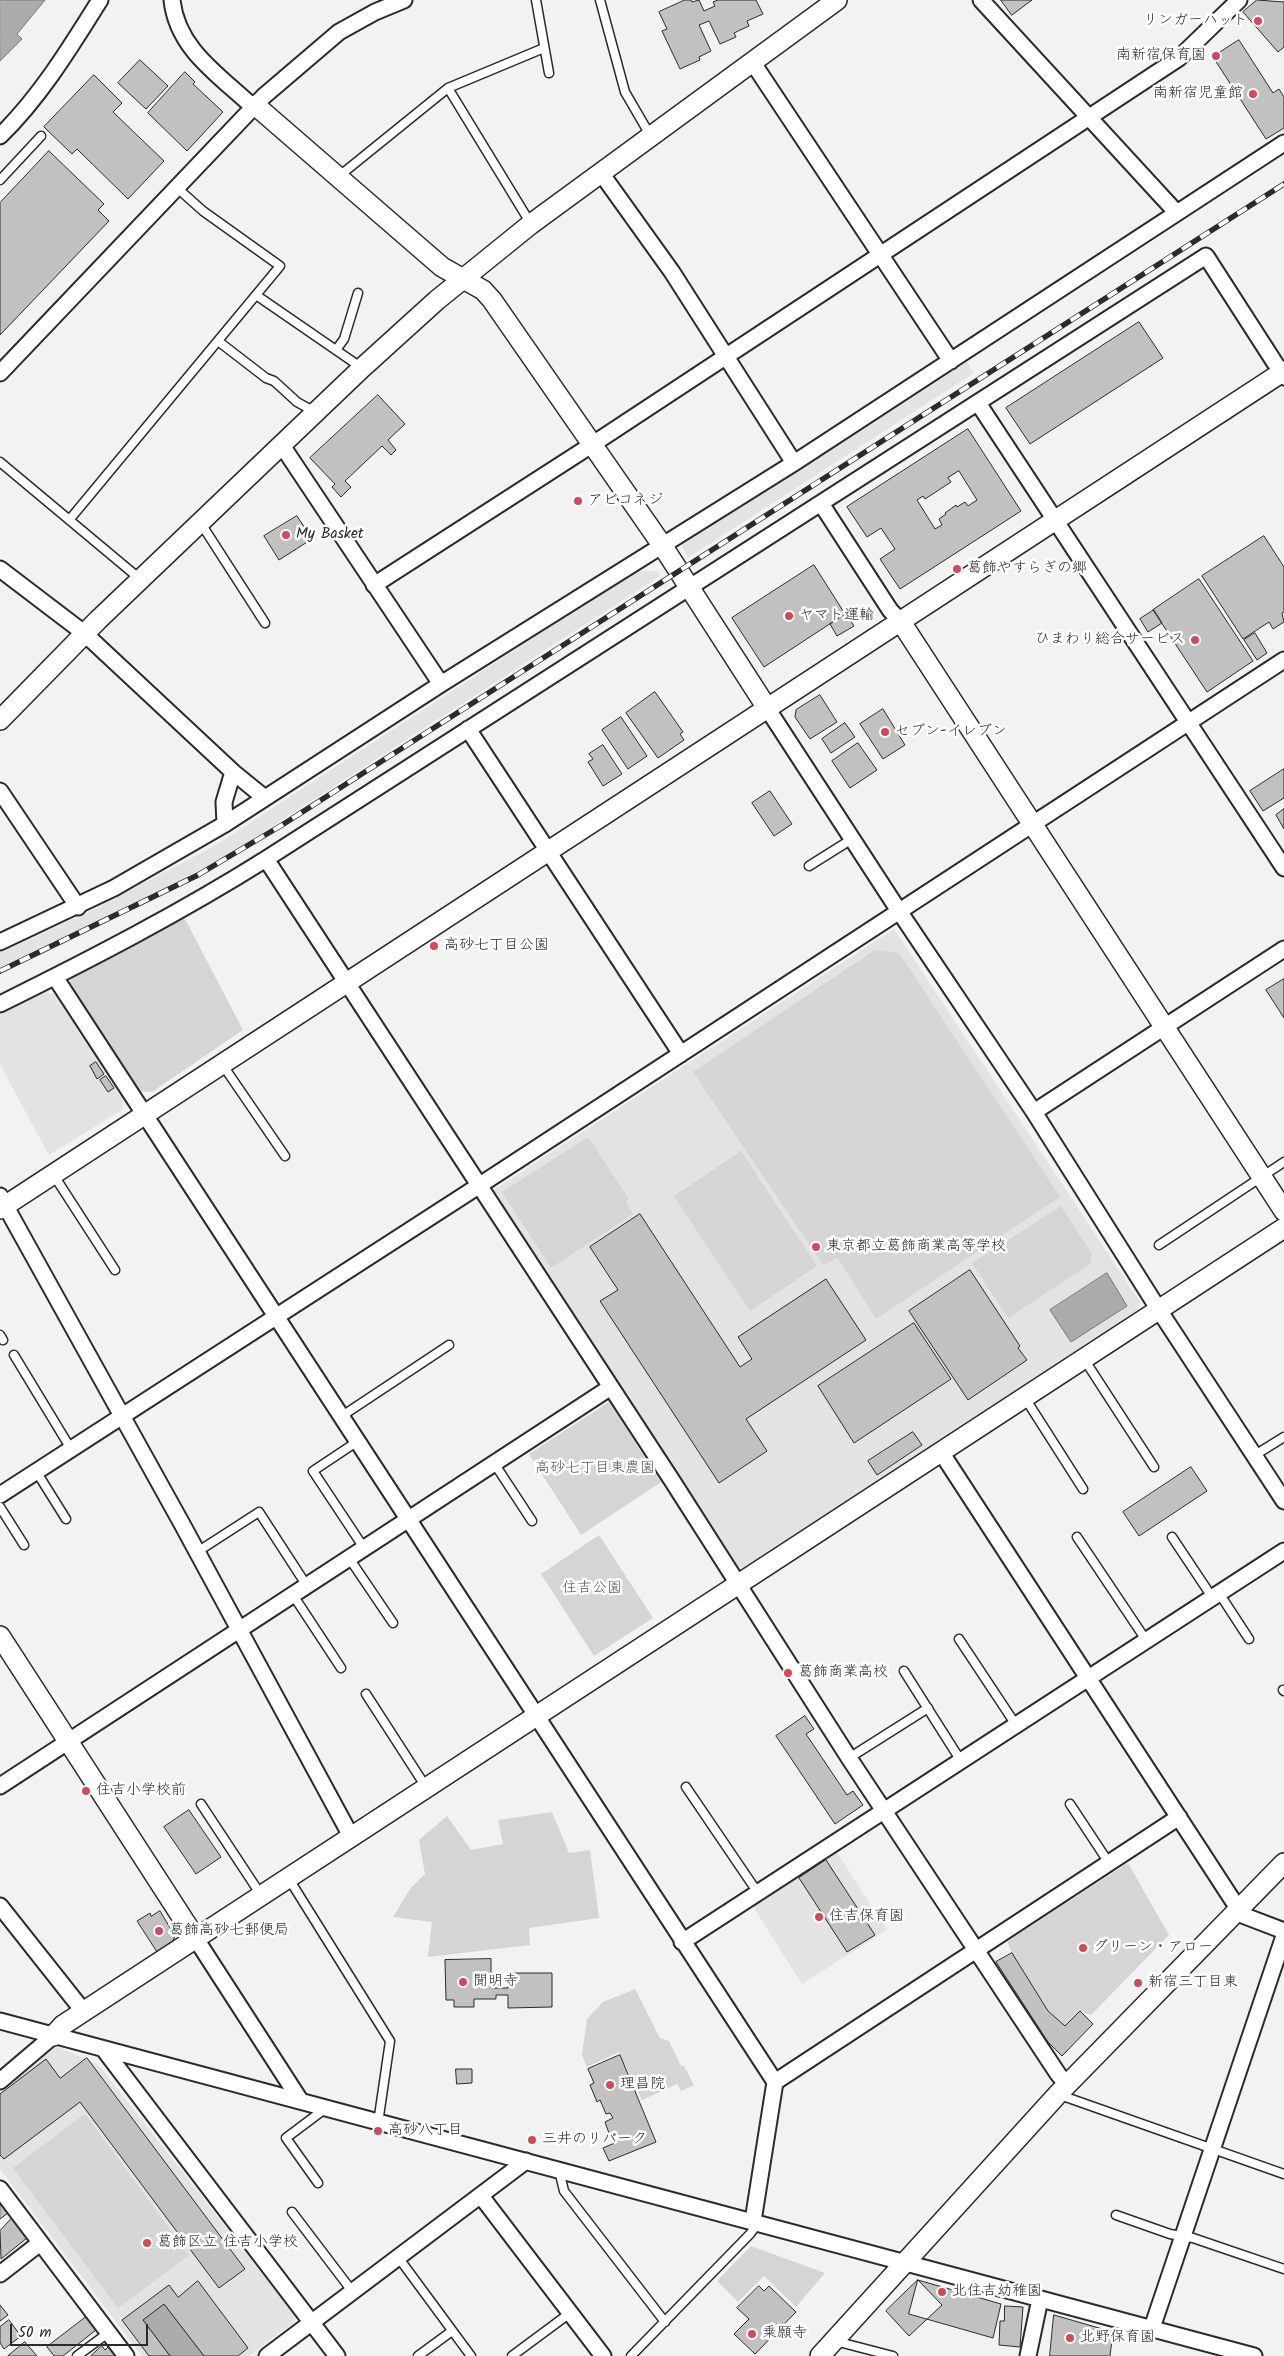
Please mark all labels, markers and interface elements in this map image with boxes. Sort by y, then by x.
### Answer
place label: リンガーハット [1143,12,1248,30]
marker: リンガーハット [1252,15,1264,27]
place label: 南新宿保育園 [1116,47,1206,65]
marker: 南新宿保育園 [1210,50,1222,62]
place label: 南新宿児童館 [1153,85,1243,103]
marker: 南新宿児童館 [1247,88,1259,100]
place label: アビコネジ [588,492,663,510]
marker: アビコネジ [572,495,584,507]
place label: My Basket [296,526,363,544]
marker: My Basket [280,529,292,541]
place label: 葛飾やすらぎの郷 [967,560,1087,578]
marker: 葛飾やすらぎの郷 [951,563,963,575]
place label: ヤマト運輸 [799,607,874,625]
marker: ヤマト運輸 [783,610,795,622]
place label: ひまわり総合サービス [1035,631,1185,649]
marker: ひまわり総合サービス [1189,634,1201,646]
place label: セブン-イレブン [895,723,1007,741]
marker: セブン-イレブン [879,726,891,738]
place label: 高砂七丁目公園 [444,937,549,955]
marker: 高砂七丁目公園 [428,940,440,952]
place label: 東京都立葛飾商業高等学校 [826,1238,1006,1256]
marker: 東京都立葛飾商業高等学校 [810,1241,822,1253]
park label: 高砂七丁目東農園 [535,1460,655,1478]
park label: 住吉公園 [562,1580,622,1598]
place label: 葛飾商業高校 [798,1664,888,1682]
marker: 葛飾商業高校 [782,1667,794,1679]
place label: 住吉小学校前 [96,1782,186,1800]
marker: 住吉小学校前 [80,1785,92,1797]
place label: 住吉保育園 [829,1908,904,1926]
marker: 住吉保育園 [813,1911,825,1923]
place label: 葛飾高砂七郵便局 [169,1922,289,1940]
marker: 葛飾高砂七郵便局 [153,1925,165,1937]
place label: グリーン・アロー [1093,1939,1213,1957]
marker: グリーン・アロー [1077,1942,1089,1954]
place label: 聞明寺 [473,1973,518,1991]
place label: 新宿三丁目東 [1148,1974,1238,1992]
marker: 聞明寺 [457,1976,469,1988]
marker: 新宿三丁目東 [1132,1977,1144,1989]
place label: 理昌院 [620,2076,665,2094]
marker: 理昌院 [604,2079,616,2091]
place label: 高砂八丁目 [388,2122,463,2140]
marker: 高砂八丁目 [372,2125,384,2137]
place label: 三井のリパーク [542,2131,647,2149]
marker: 三井のリパーク [526,2134,538,2146]
place label: 葛飾区立 住吉小学校 [157,2234,298,2252]
marker: 葛飾区立 住吉小学校 [141,2237,153,2249]
place label: 北住吉幼稚園 [952,2283,1042,2301]
marker: 北住吉幼稚園 [936,2286,948,2298]
scale bar [12,2314,150,2346]
text: 50 m [18,2321,52,2345]
place label: 乗願寺 [762,2325,807,2343]
marker: 乗願寺 [746,2328,758,2340]
place label: 北野保育園 [1080,2329,1155,2347]
marker: 北野保育園 [1064,2332,1076,2344]

